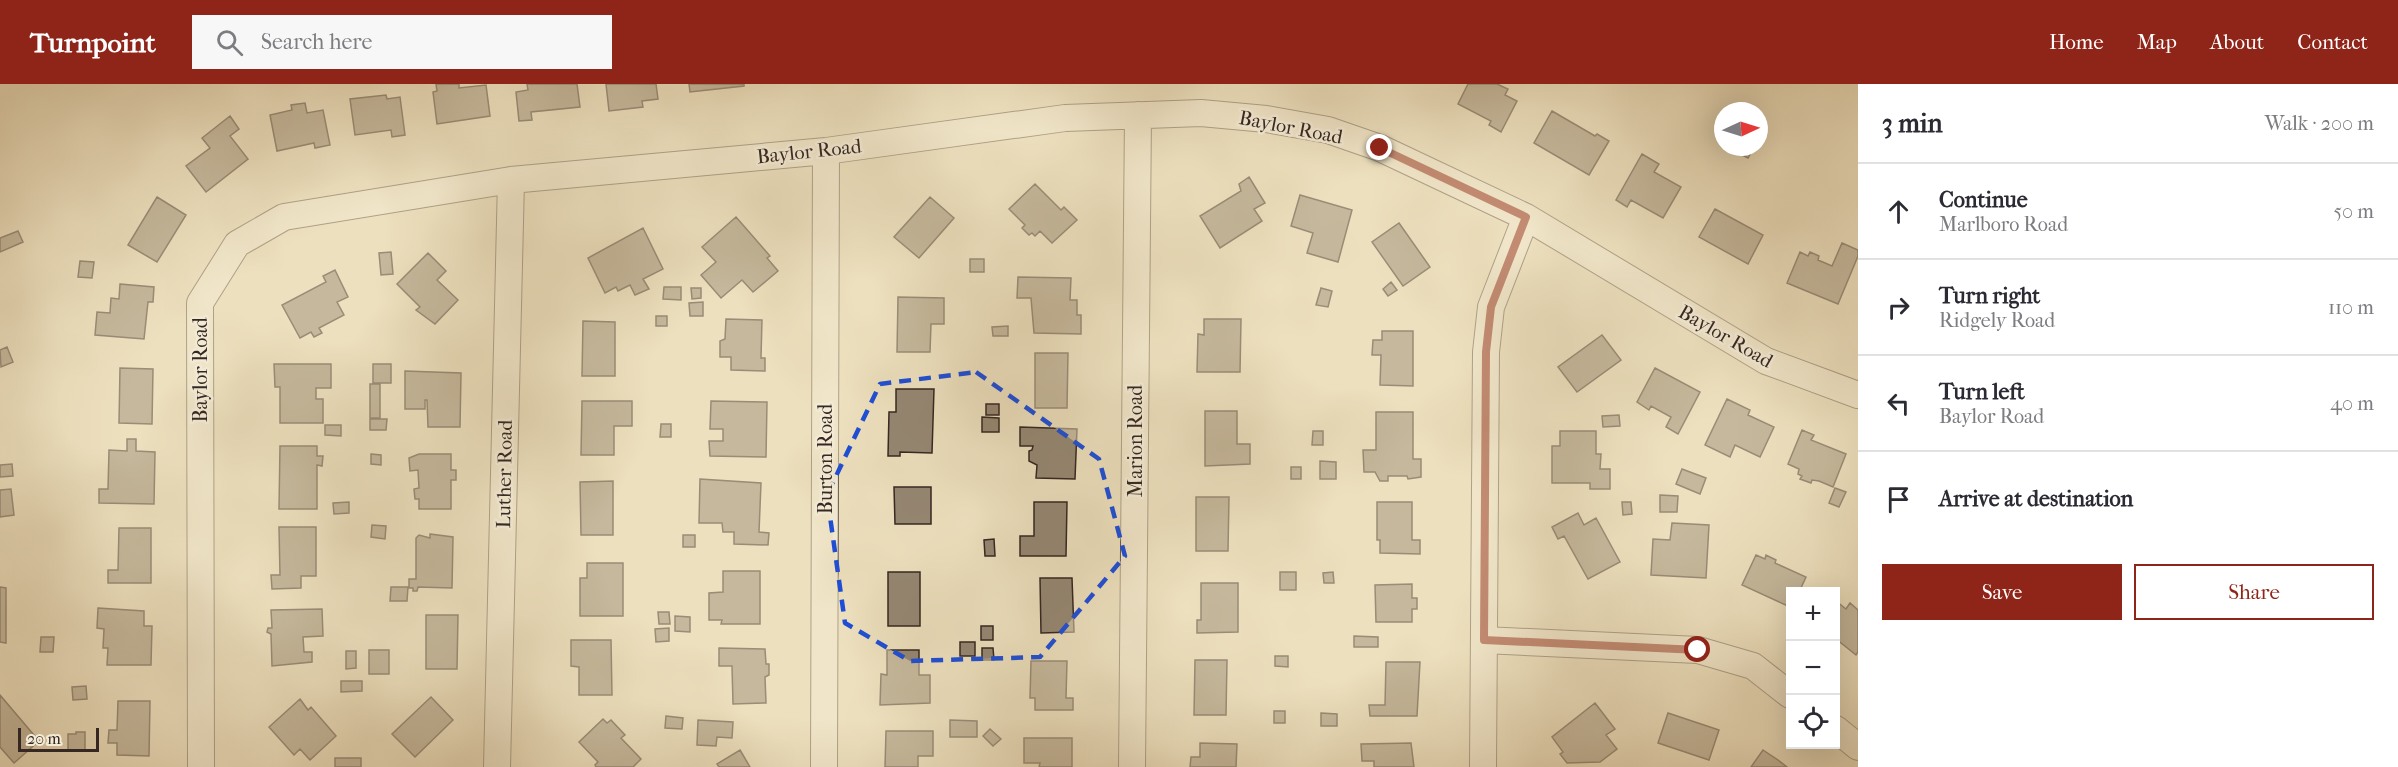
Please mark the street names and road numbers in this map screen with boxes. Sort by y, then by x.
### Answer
street label: Baylor Road [1237,106,1346,149]
street label: Baylor Road [756,134,864,168]
street label: Baylor Road [1674,300,1778,373]
street label: Baylor Road [189,316,212,423]
street label: Marion Road [1124,384,1147,497]
street label: Burton Road [814,403,837,514]
street label: Luther Road [492,418,517,529]

